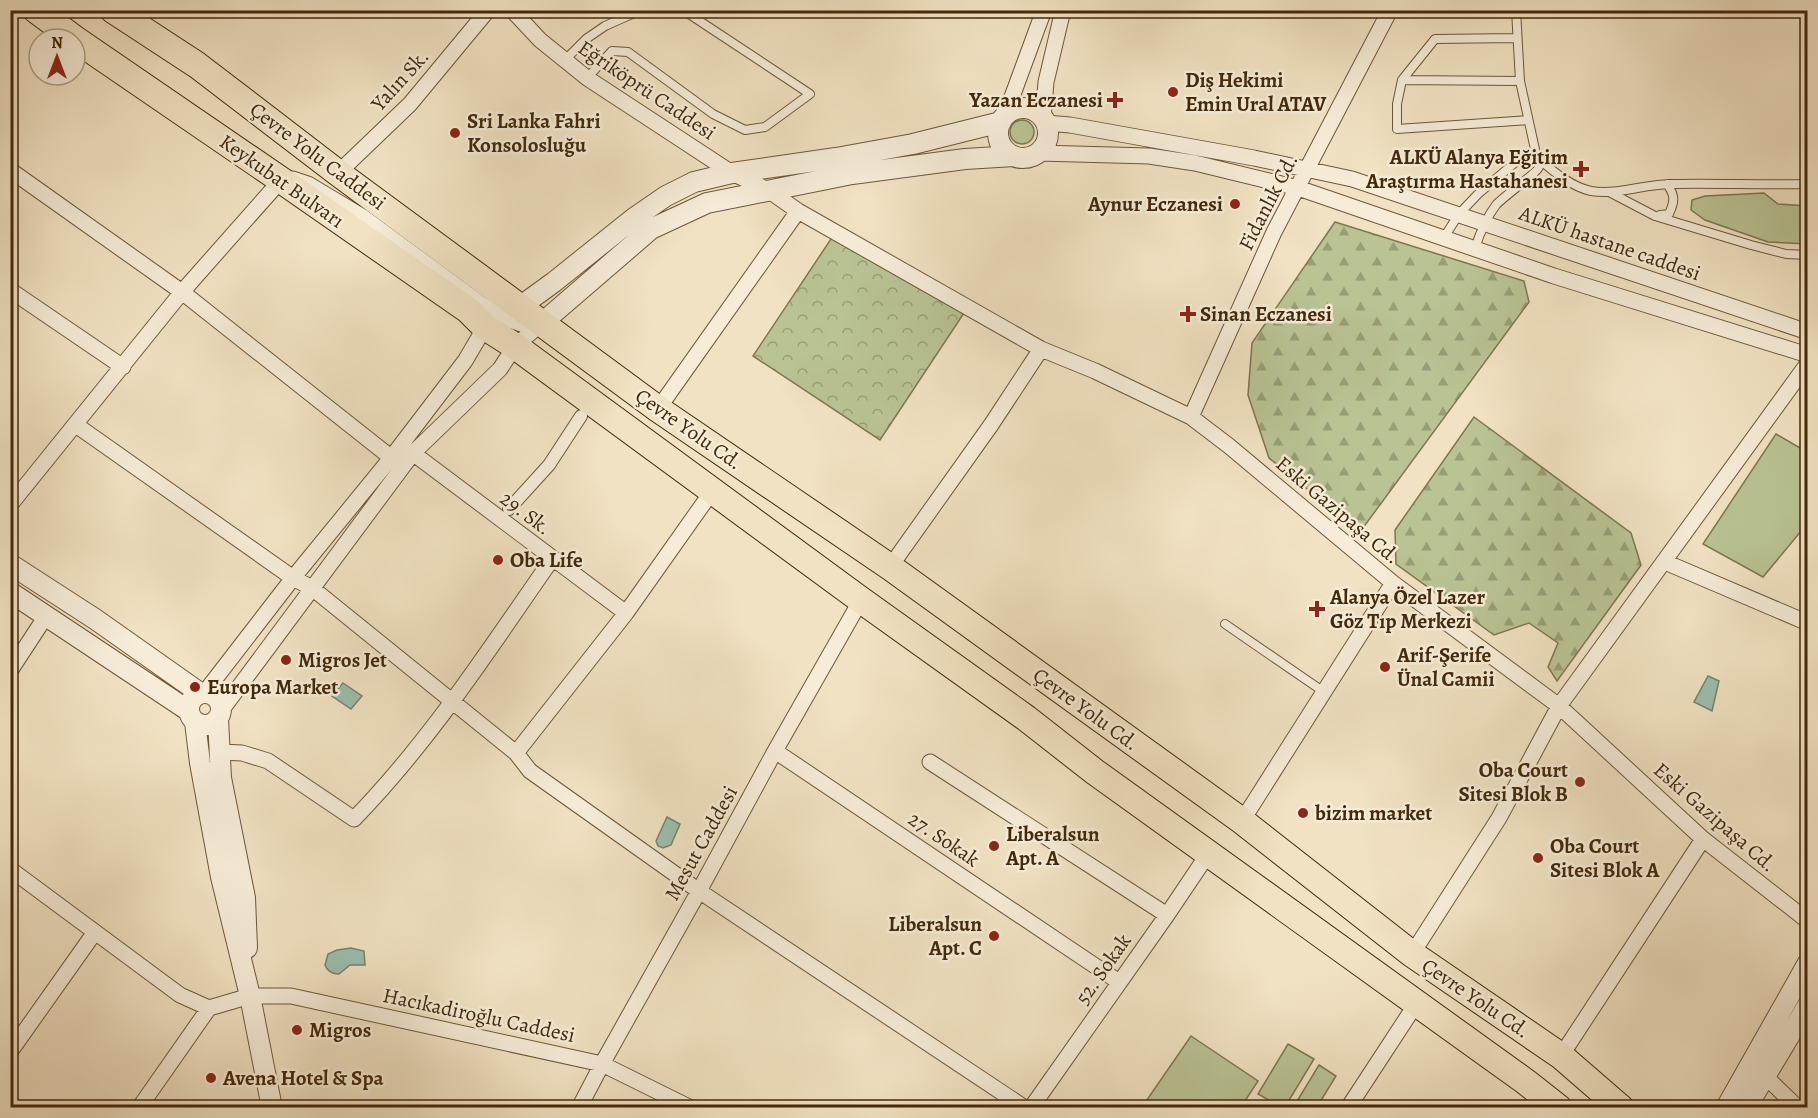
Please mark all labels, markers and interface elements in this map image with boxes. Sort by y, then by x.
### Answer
north arrow [27,27,87,87]
text: N [51,32,63,54]
street label: Eğriköprü Caddesi [573,34,721,147]
street label: Yalın Sk. [364,43,435,118]
place label: Diş Hekimi Emin Ural ATAV [1185,66,1327,118]
marker: Diş Hekimi Emin Ural ATAV [1166,85,1180,99]
place label: Yazan Eczanesi [968,86,1103,114]
marker: Yazan Eczanesi [1108,93,1122,107]
street label: Çevre Yolu Caddesi [244,96,392,216]
place label: Sri Lanka Fahri Konsolosluğu [467,107,601,159]
marker: Sri Lanka Fahri Konsolosluğu [448,126,462,140]
street label: Keykubat Bulvarı [214,128,350,235]
place label: ALKÜ Alanya Eğitim Araştırma Hastahanesi [1365,143,1568,195]
street label: Fidanlık Cd. [1232,149,1304,255]
marker: ALKÜ Alanya Eğitim Araştırma Hastahanesi [1572,160,1590,178]
place label: Aynur Eczanesi [1087,190,1223,218]
marker: Aynur Eczanesi [1228,197,1242,211]
street label: ALKÜ hastane caddesi [1515,198,1705,287]
place label: Sinan Eczanesi [1200,300,1332,328]
marker: Sinan Eczanesi [1181,307,1195,321]
street label: Çevre Yolu Cd. [630,382,748,476]
street label: Eski Gazipaşa Cd. [1270,450,1406,570]
street label: 29. Sk. [495,485,557,541]
place label: Oba Life [510,546,583,574]
marker: Oba Life [491,553,505,567]
place label: Alanya Özel Lazer Göz Tıp Merkezi [1329,583,1486,635]
marker: Alanya Özel Lazer Göz Tıp Merkezi [1308,600,1326,618]
place label: Arif-Şerife Ünal Camii [1396,641,1495,693]
place label: Migros Jet [298,646,387,674]
marker: Migros Jet [279,653,293,667]
marker: Arif-Şerife Ünal Camii [1378,660,1392,674]
street label: Çevre Yolu Cd. [1027,661,1145,757]
place label: Europa Market [207,673,338,701]
marker: Europa Market [188,680,202,694]
place label: Oba Court Sitesi Blok B [1459,756,1568,808]
street label: Eski Gazipaşa Cd. [1648,756,1782,878]
marker: Oba Court Sitesi Blok B [1573,775,1587,789]
street label: Mesut Caddesi [658,781,744,905]
place label: bizim market [1314,799,1432,827]
street label: 27. Sokak [903,805,986,873]
marker: bizim market [1296,806,1310,820]
place label: Liberalsun Apt. A [1005,820,1100,872]
place label: Oba Court Sitesi Blok A [1550,832,1660,884]
marker: Liberalsun Apt. A [987,839,1001,853]
marker: Oba Court Sitesi Blok A [1531,851,1545,865]
place label: Liberalsun Apt. C [888,910,982,962]
street label: 52. Sokak [1068,928,1138,1010]
marker: Liberalsun Apt. C [987,929,1001,943]
street label: Çevre Yolu Cd. [1416,951,1536,1045]
street label: Hacıkadiroğlu Caddesi [380,981,578,1049]
place label: Migros [309,1016,371,1044]
marker: Migros [290,1023,304,1037]
place label: Avena Hotel & Spa [222,1064,385,1092]
marker: Avena Hotel & Spa [204,1071,218,1085]

